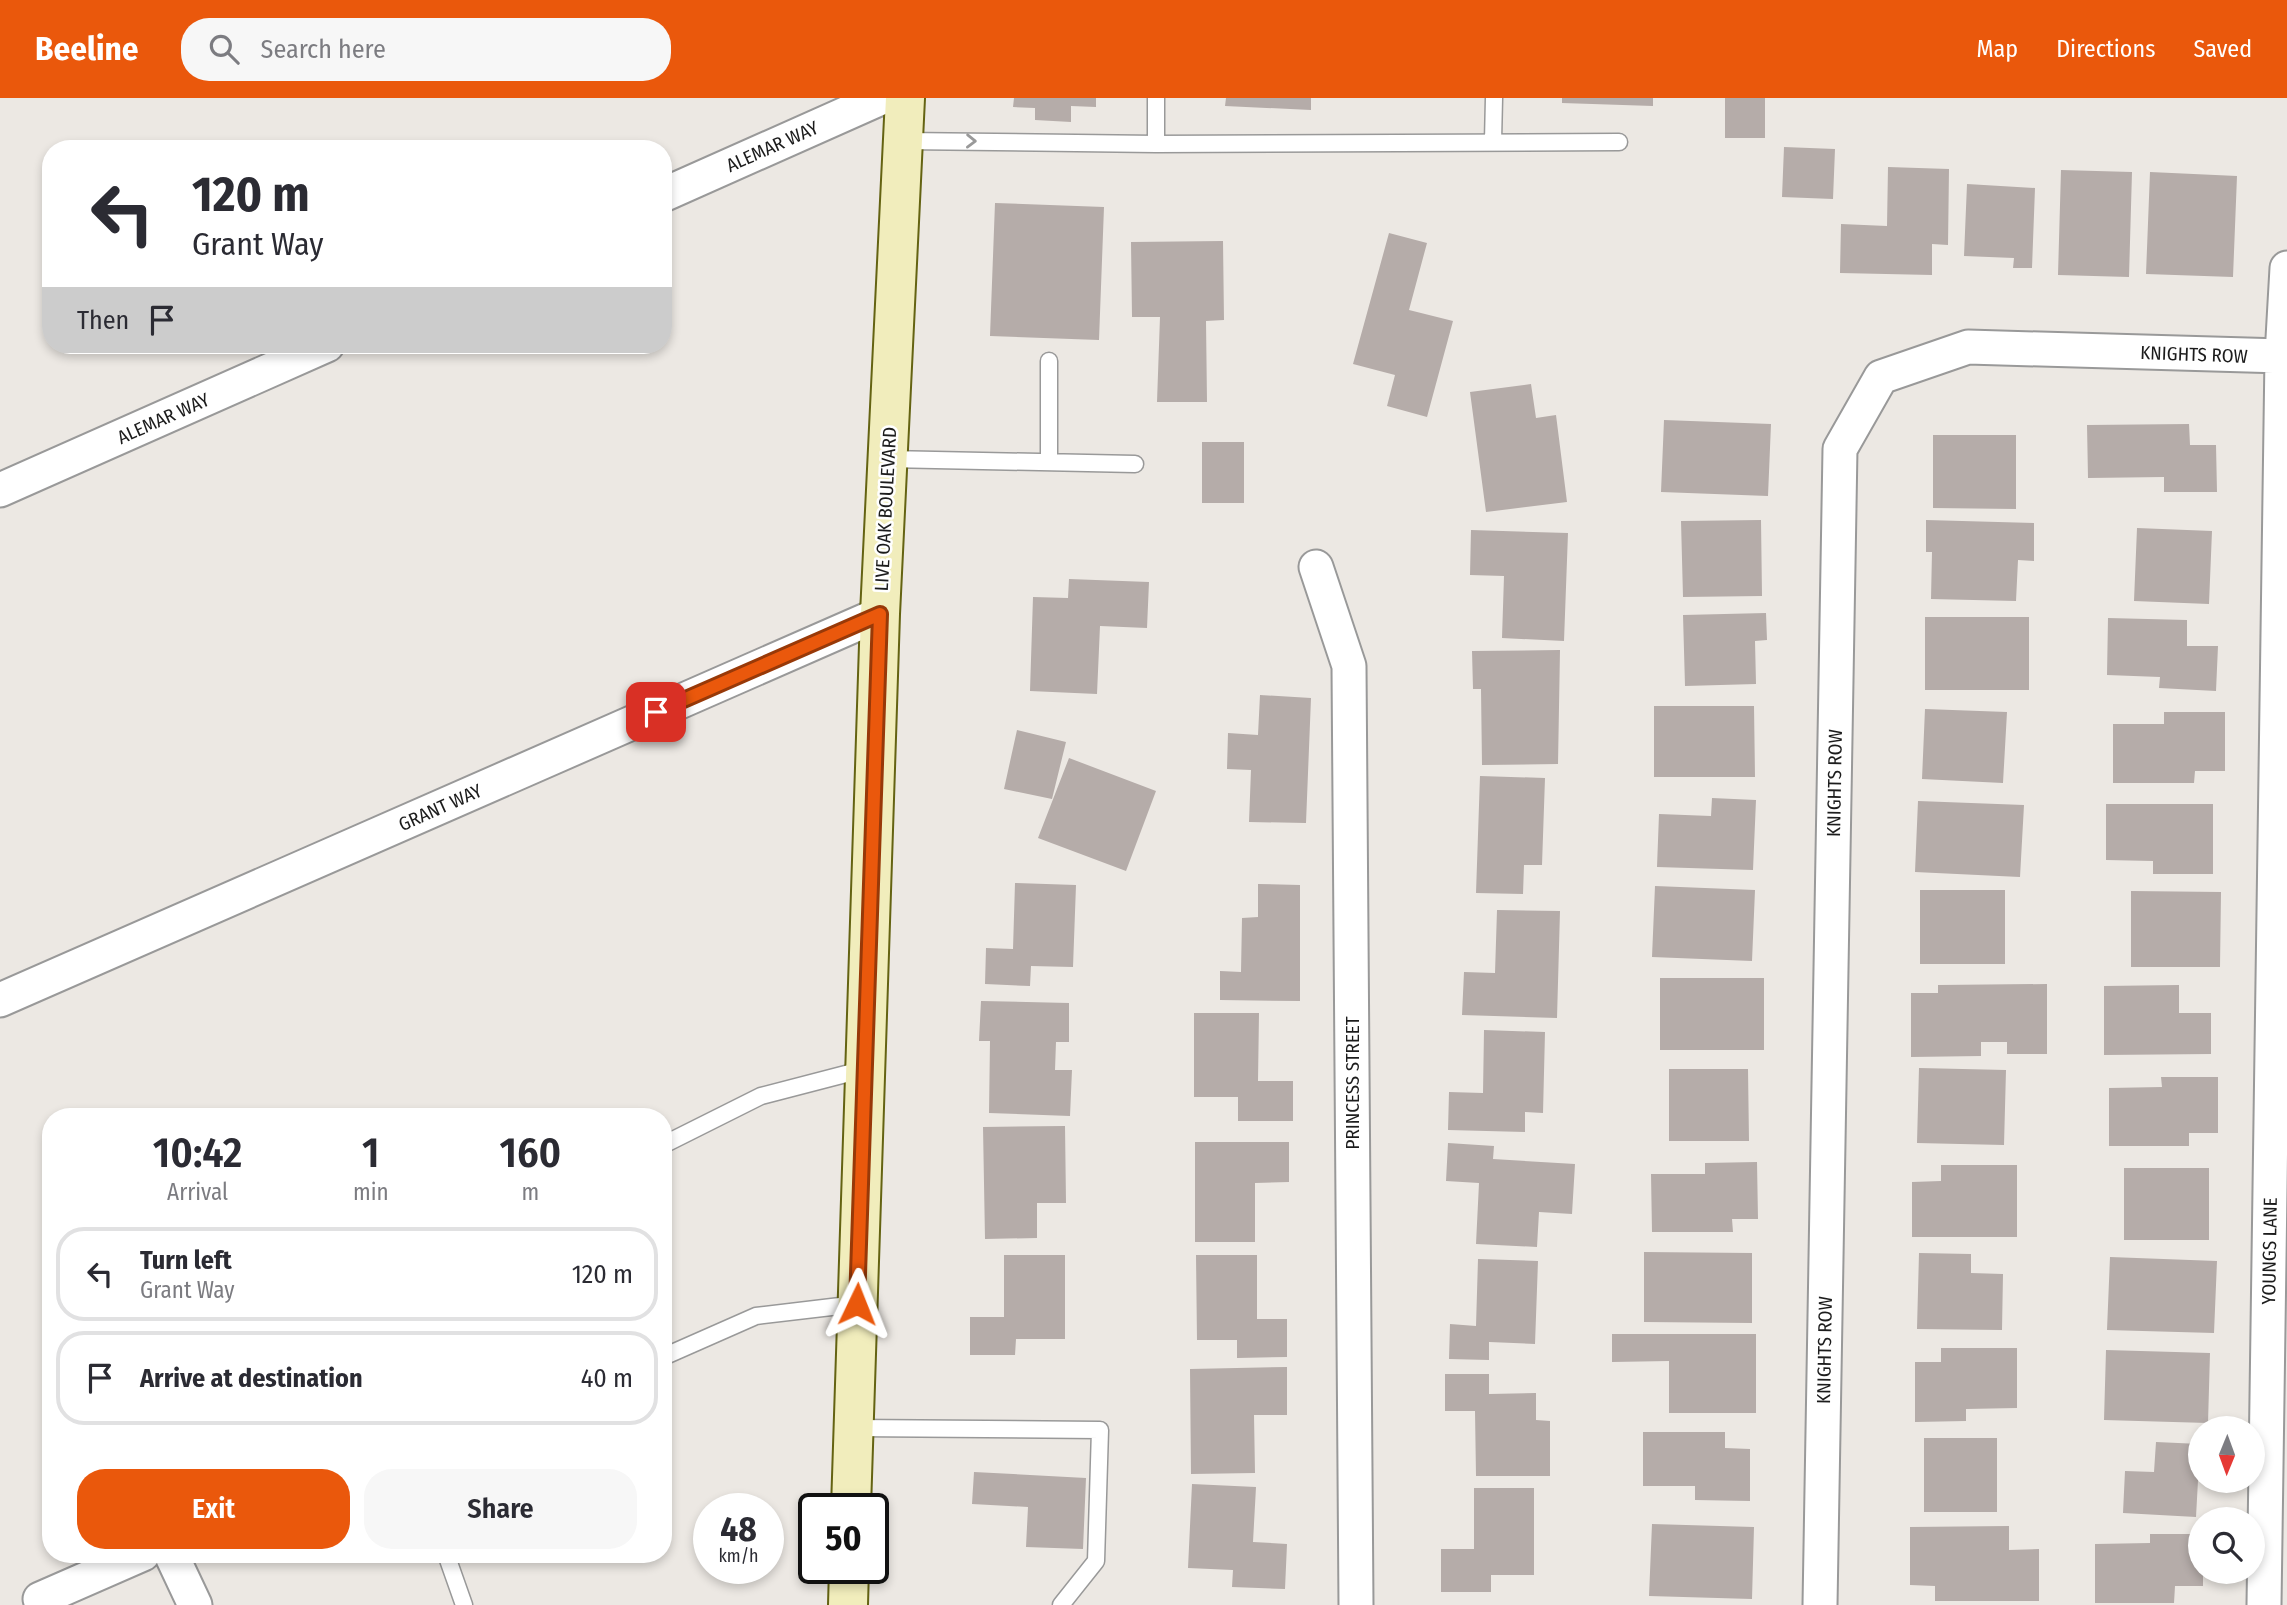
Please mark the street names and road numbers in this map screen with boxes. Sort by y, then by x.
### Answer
street label: ALEMAR WAY [723,116,822,177]
street label: KNIGHTS ROW [2140,341,2248,368]
street label: ALEMAR WAY [114,388,213,449]
street label: LIVE OAK BOULEVARD [870,426,901,592]
street label: KNIGHTS ROW [1822,729,1847,837]
street label: GRANT WAY [395,779,486,836]
street label: PRINCESS STREET [1341,1016,1364,1150]
street label: YOUNGS LANE [2257,1197,2282,1305]
street label: KNIGHTS ROW [1812,1296,1837,1404]

